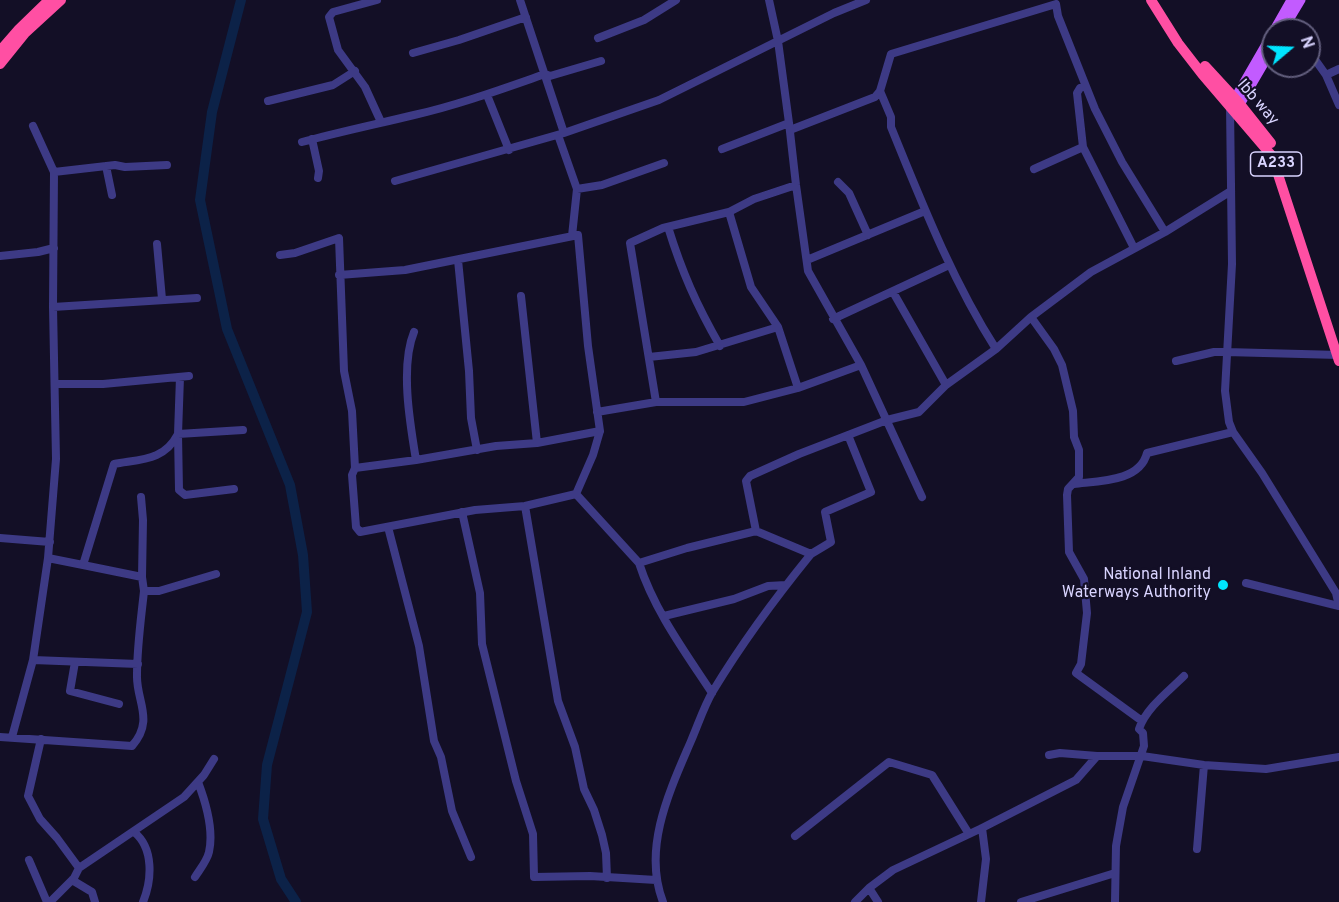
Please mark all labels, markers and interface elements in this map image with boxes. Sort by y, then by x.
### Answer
north arrow [1261,18,1321,78]
text: N [1295,34,1317,51]
street label: Ibb way [1232,76,1282,130]
road number: A233 [1250,152,1302,176]
place label: National Inland Waterways Authority [1062,566,1211,604]
marker: National Inland Waterways Authority [1216,578,1230,592]

